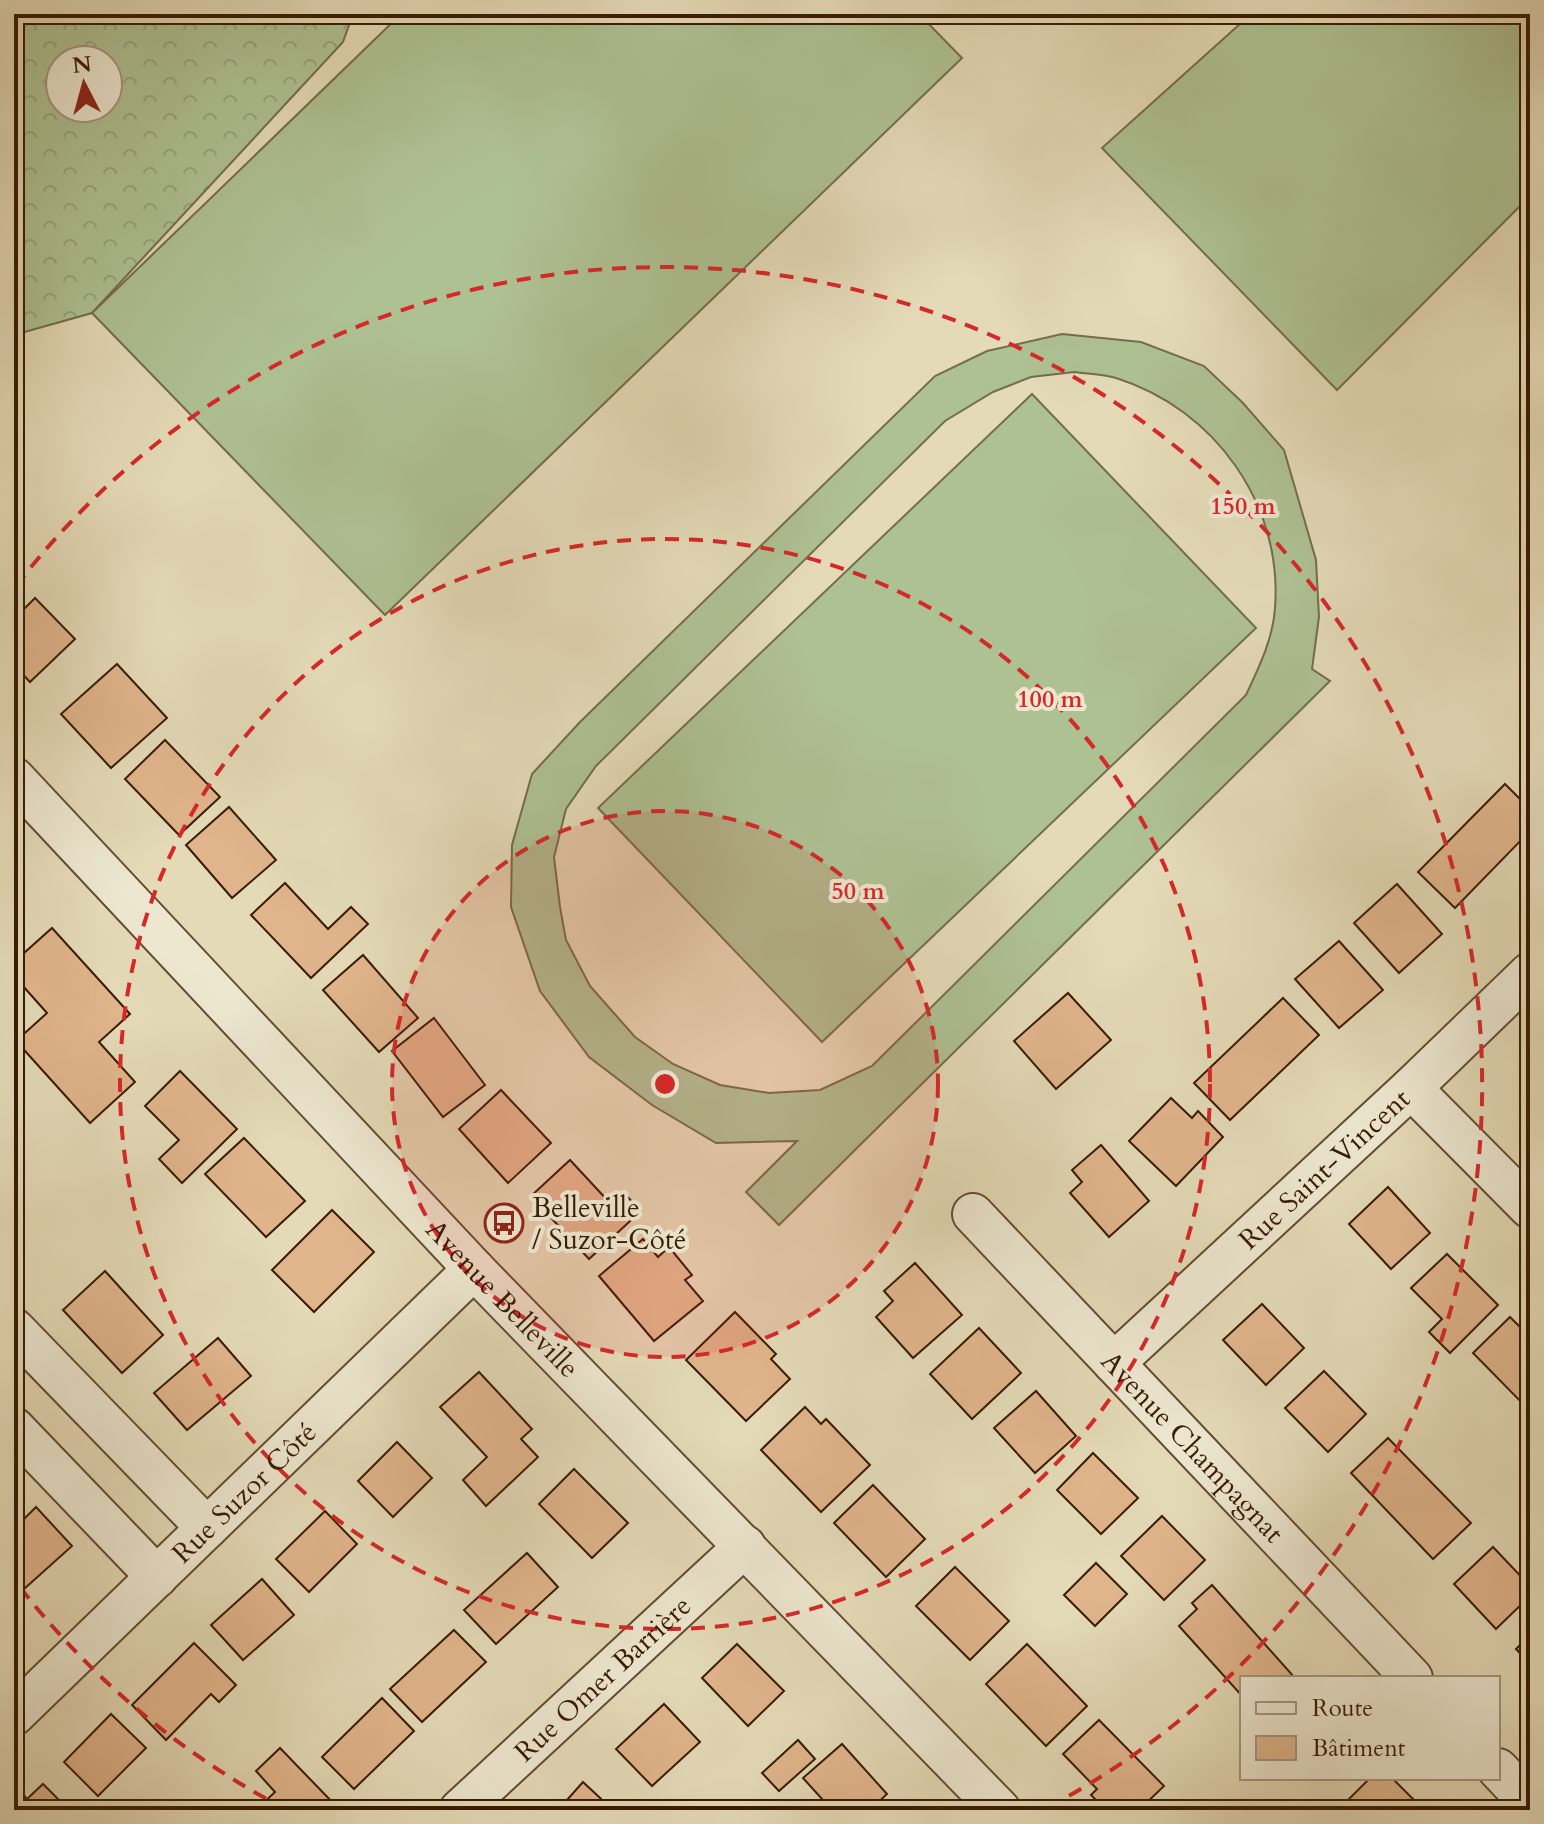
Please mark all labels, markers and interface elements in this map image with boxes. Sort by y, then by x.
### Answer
north arrow [44,44,124,124]
text: N [71,49,93,81]
text: 150 m [1210,490,1277,523]
text: 100 m [1017,683,1084,716]
text: 50 m [831,875,885,908]
centre of rings [651,1070,679,1098]
street label: Rue Saint-Vincent [1231,1080,1419,1258]
place label: Belleville / Suzor-Côté [532,1189,686,1259]
bus stop icon: Belleville / Suzor-Côté [483,1202,525,1244]
street label: Avenue Belleville [417,1212,587,1386]
street label: Avenue Champagnat [1092,1343,1292,1551]
street label: Rue Suzor Côté [164,1414,325,1572]
street label: Rue Omer Barrière [506,1587,700,1770]
legend [1240,1676,1500,1780]
text: Route [1312,1692,1373,1725]
text: Bâtiment [1312,1732,1406,1765]

